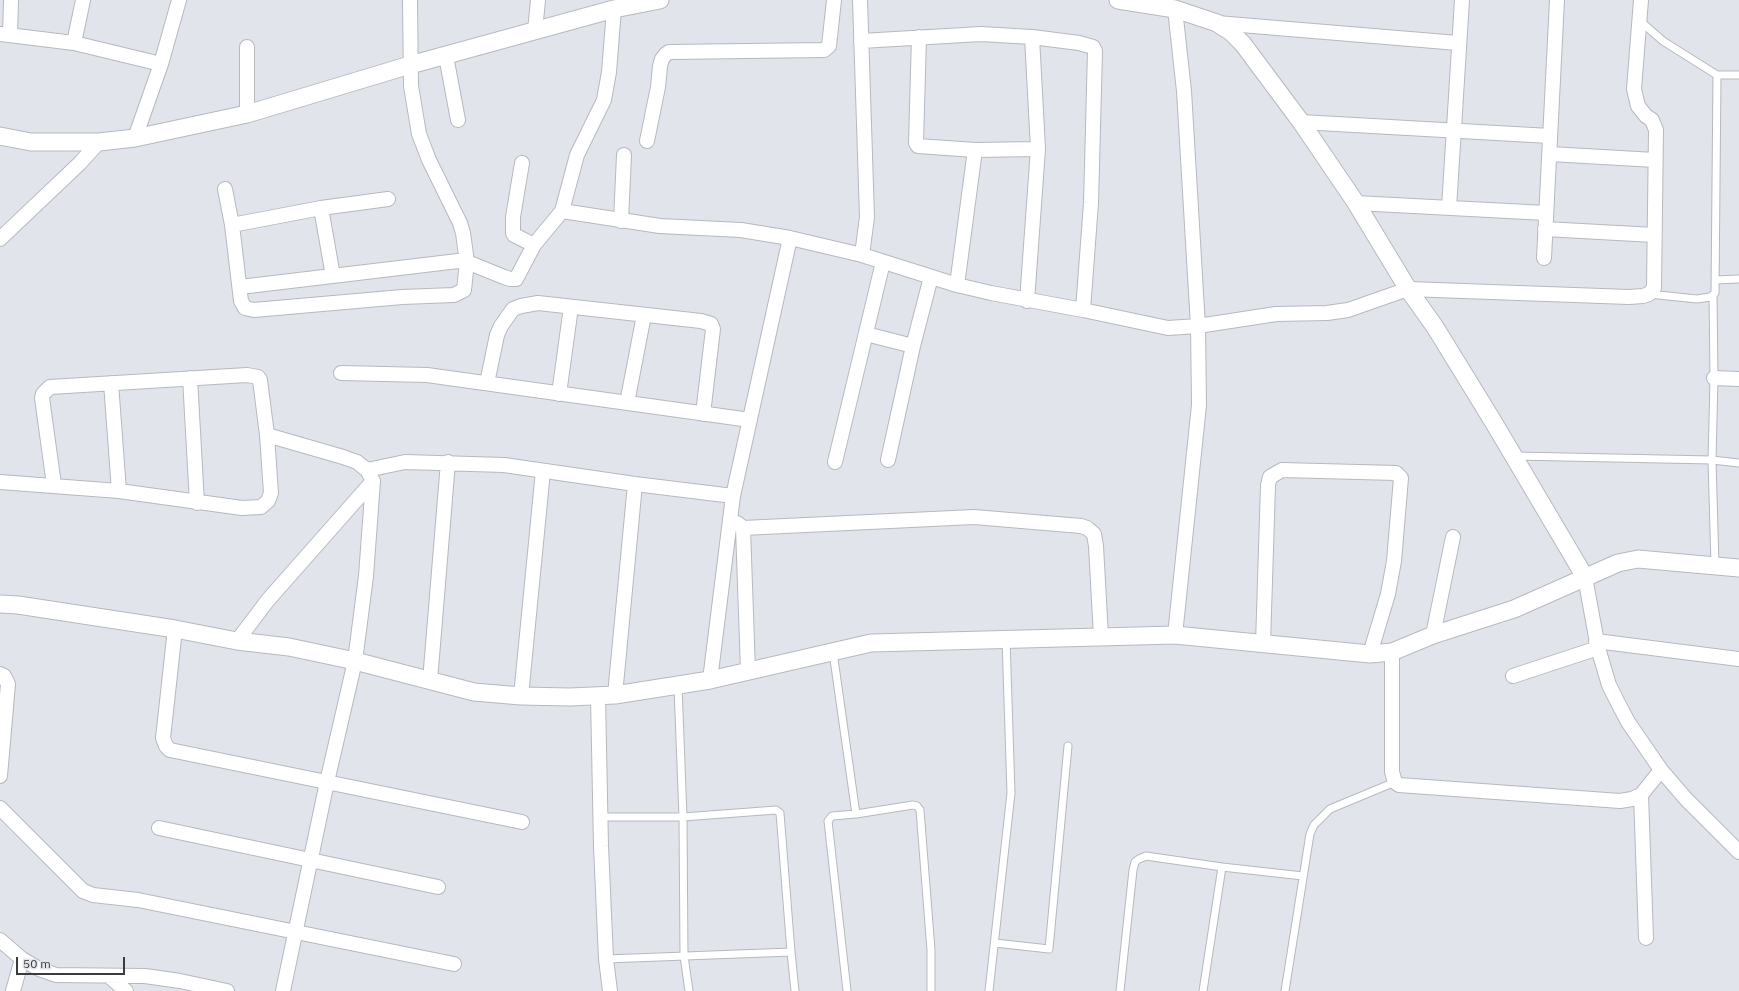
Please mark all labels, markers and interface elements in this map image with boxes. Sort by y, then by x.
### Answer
scale bar [18,949,127,975]
text: 50 m [23,956,51,971]

